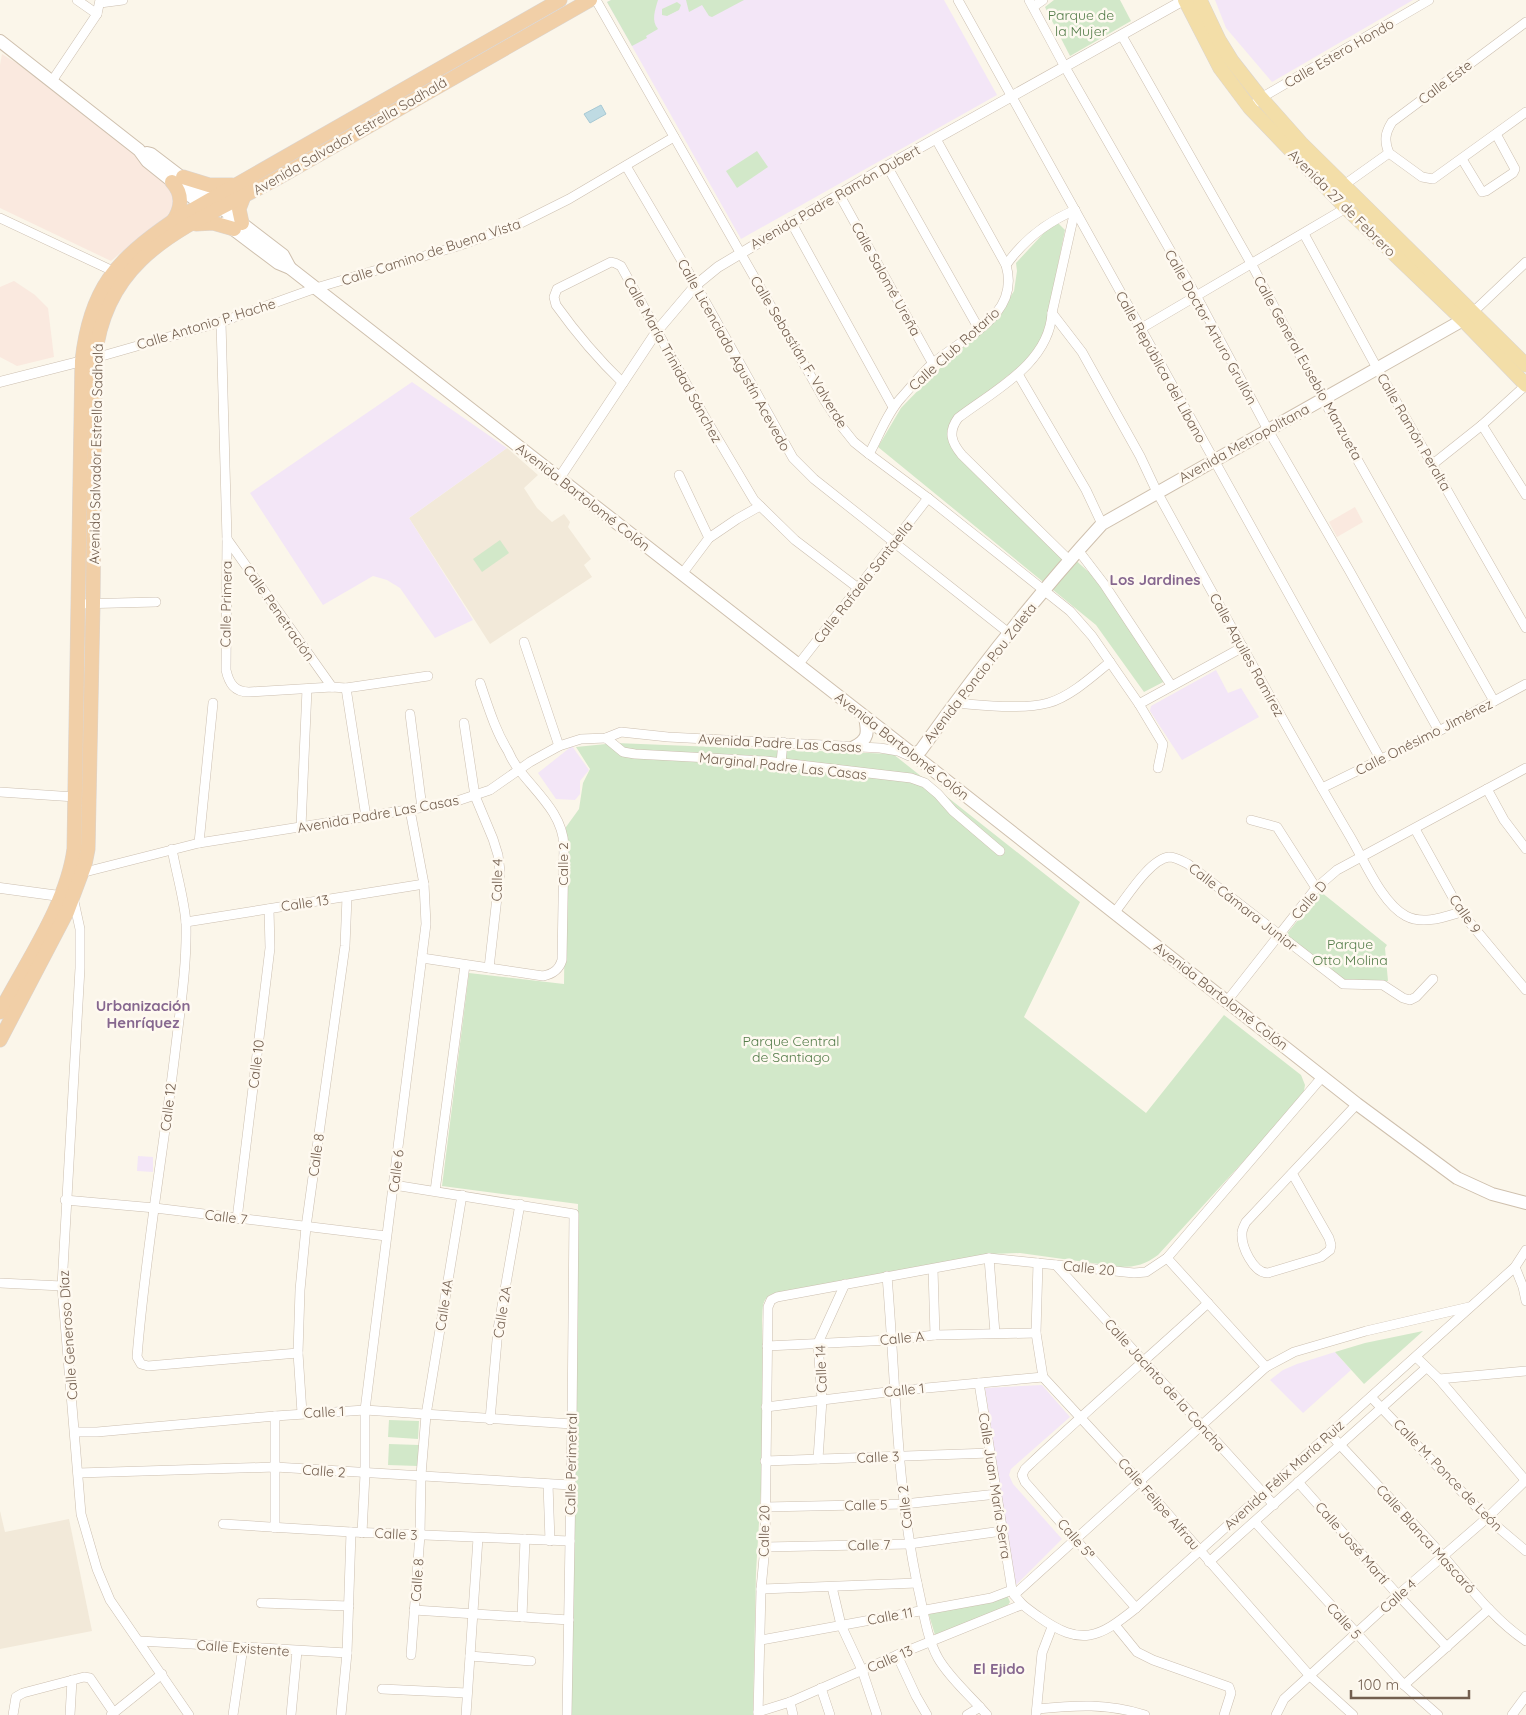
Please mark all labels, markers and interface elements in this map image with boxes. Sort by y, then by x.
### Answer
park label: Parque de la Mujer [1048,6,1114,40]
street label: Calle Estero Hondo [1281,14,1397,92]
street label: Calle Este [1415,56,1476,108]
street label: Avenida Salvador Estrella Sadhalá [250,73,450,199]
street label: Avenida Padre Ramón Dubert [747,141,923,253]
street label: Avenida 27 de Febrero [1284,145,1400,261]
street label: Calle Camino de Buena Vista [339,215,523,289]
street label: Calle Salomé Ureña [847,219,925,339]
street label: Calle Doctor Arturo Grullón [1161,246,1261,408]
street label: Calle Licenciado Agustín Acevedo [674,256,794,454]
street label: Calle Sebastián F. Valverde [746,273,852,432]
street label: Calle General Eusebio Manzueta [1250,273,1366,463]
street label: Calle María Trinidad Sánchez [620,274,726,446]
street label: Calle República del Líbano [1112,288,1210,446]
street label: Calle Antonio P. Hache [134,294,278,354]
street label: Calle Club Rotario [905,303,1003,395]
street label: Avenida Salvador Estrella Sadhalá [85,343,107,565]
street label: Calle Ramón Peralta [1373,370,1455,494]
street label: Avenida Metropolitana [1176,400,1312,486]
street label: Avenida Bartolomé Colón [512,439,654,555]
street label: Calle Rafaela Santaella [809,517,917,647]
street label: Calle Primera [216,560,236,648]
street label: Calle Penetración [239,562,319,664]
district label: Los Jardines [1109,570,1201,589]
street label: Calle Aquiles Ramírez [1205,590,1289,720]
street label: Avenida Poncio Pou Zaleta [920,599,1040,747]
street label: Avenida Bartolomé Colón [831,688,973,804]
street label: Calle Onésimo Jiménez [1352,694,1496,779]
street label: Avenida Padre Las Casas [698,730,862,756]
street label: Marginal Padre Las Casas [698,748,868,784]
street label: Avenida Padre Las Casas [296,791,460,837]
street label: Calle 2 [554,842,572,886]
street label: Calle 4 [488,858,506,902]
street label: Calle Cámara Junior [1185,859,1301,955]
street label: Calle D [1287,877,1331,923]
street label: Calle 13 [280,891,330,915]
street label: Calle 9 [1445,891,1485,937]
park label: Parque Otto Molina [1312,935,1388,969]
street label: Avenida Bartolomé Colón [1150,938,1292,1054]
district label: Urbanización Henríquez [96,996,190,1032]
park label: Parque Central de Santiago [743,1032,839,1066]
street label: Calle 10 [244,1039,268,1089]
street label: Calle 12 [156,1082,180,1132]
street label: Calle 8 [304,1132,328,1178]
street label: Calle 6 [384,1148,408,1194]
street label: Calle 7 [204,1205,248,1229]
street label: Calle 20 [1062,1256,1116,1280]
street label: Calle Generoso Díaz [54,1269,82,1400]
street label: Calle 4A [431,1278,457,1332]
street label: Calle 2A [489,1285,515,1339]
street label: Calle Jacinto de la Concha [1101,1315,1229,1455]
street label: Calle A [879,1327,925,1349]
street label: Calle 14 [811,1345,831,1393]
street label: Calle 1 [883,1379,925,1401]
street label: Calle 1 [303,1402,345,1422]
street label: Calle Juan María Serra [975,1412,1015,1560]
street label: Calle Perimetral [561,1413,581,1515]
street label: Calle M. Ponce de León [1390,1415,1506,1535]
street label: Avenida Félix María Ruiz [1220,1416,1348,1534]
street label: Calle 3 [856,1447,900,1467]
street label: Calle Felipe Alfrau [1114,1454,1204,1554]
street label: Calle 2 [302,1461,347,1482]
street label: Calle Blanca Mascaró [1372,1481,1480,1597]
street label: Calle 2 [894,1484,916,1530]
street label: Calle 5 [844,1496,888,1514]
street label: Calle José Martí [1311,1498,1393,1588]
street label: Calle 20 [755,1505,773,1557]
street label: Calle 5ª [1053,1515,1099,1563]
street label: Calle 3 [374,1524,418,1544]
street label: Calle 7 [847,1536,891,1554]
street label: Calle 8 [407,1558,427,1602]
street label: Calle 4 [1376,1575,1420,1617]
street label: Calle 5 [1323,1599,1365,1643]
street label: Calle 11 [866,1603,914,1629]
street label: Calle Existente [196,1636,290,1660]
street label: Calle 13 [864,1641,916,1677]
district label: El Ejido [973,1659,1025,1678]
scale bar [1351,1668,1468,1700]
text: 100 m [1358,1675,1399,1694]

